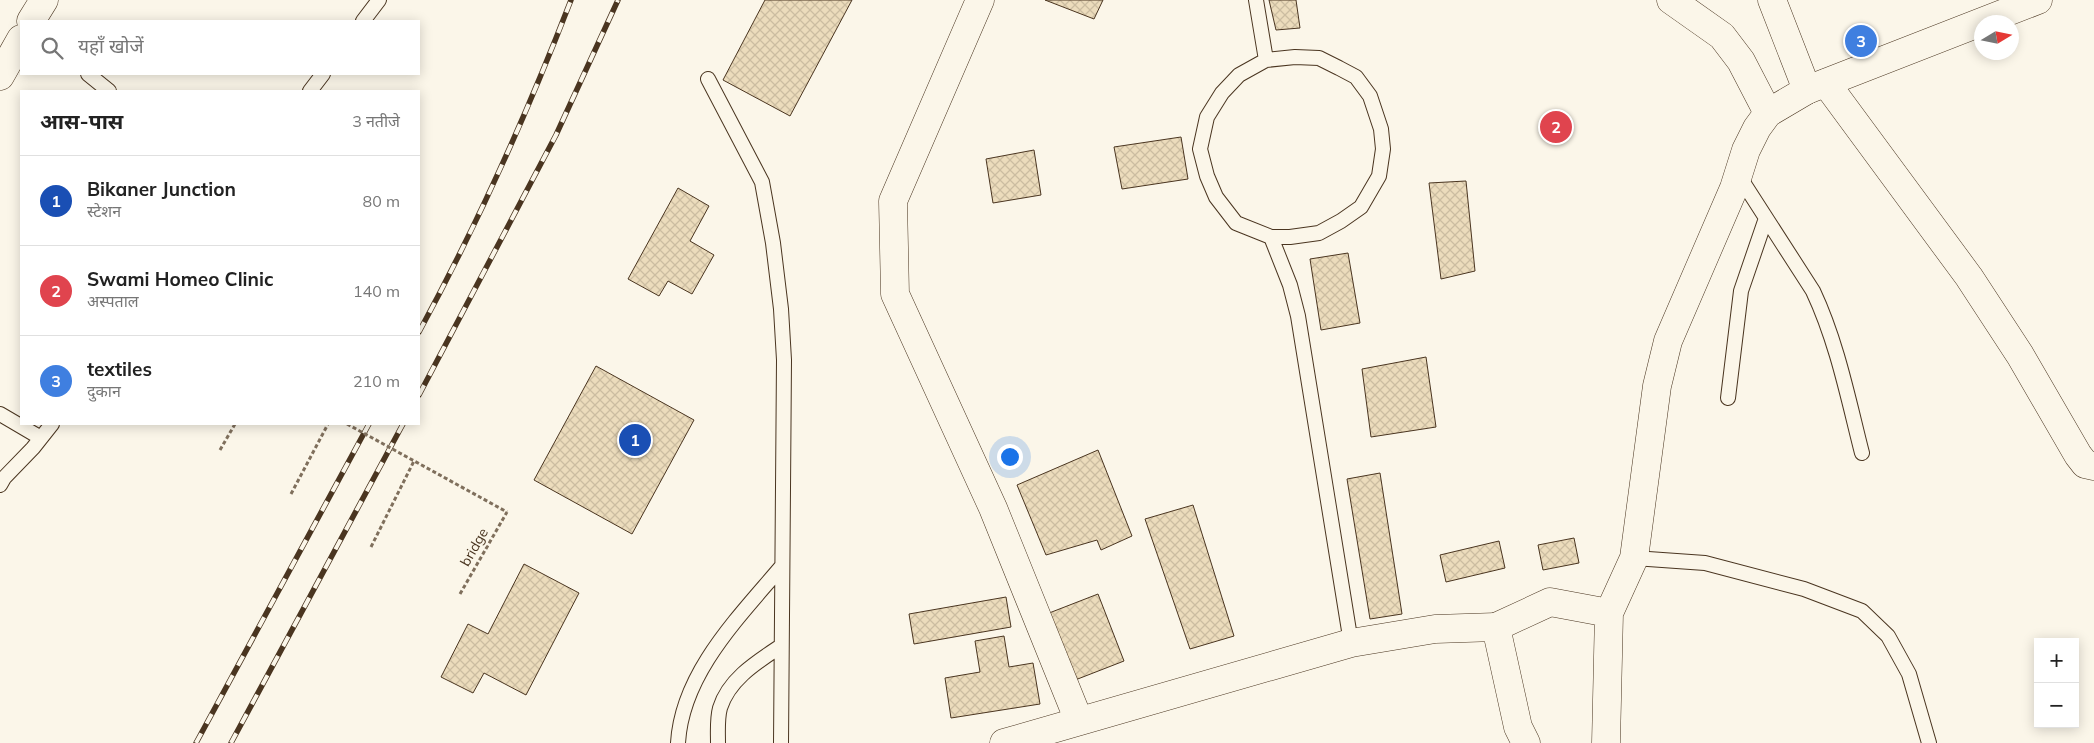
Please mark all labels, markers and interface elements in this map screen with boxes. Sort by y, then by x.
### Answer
north arrow [1974,15,2019,60]
search box [20,20,420,75]
pin: 3 [1845,22,1877,60]
icon: search [38,34,66,62]
text: यहाँ खोजें [78,34,144,58]
text: आस-पास [40,108,123,134]
pin: 2 [1540,108,1572,146]
text: 3 नतीजे [352,111,400,131]
text: Bikaner Junction [87,177,236,201]
text: 1 [51,191,61,211]
text: 80 m [363,191,400,211]
text: स्टेशन [87,201,121,221]
text: Swami Homeo Clinic [87,267,274,291]
text: 2 [51,281,61,301]
text: 140 m [353,281,400,301]
text: अस्पताल [87,291,139,311]
text: textiles [87,357,152,381]
text: 3 [51,371,61,391]
text: 210 m [353,371,400,391]
text: दुकान [87,381,121,401]
pin: 1 [619,421,651,459]
your location [997,444,1023,470]
street label: bridge [456,525,492,569]
map controls [2034,638,2079,728]
button: + [2034,638,2079,683]
button: − [2034,683,2079,728]

